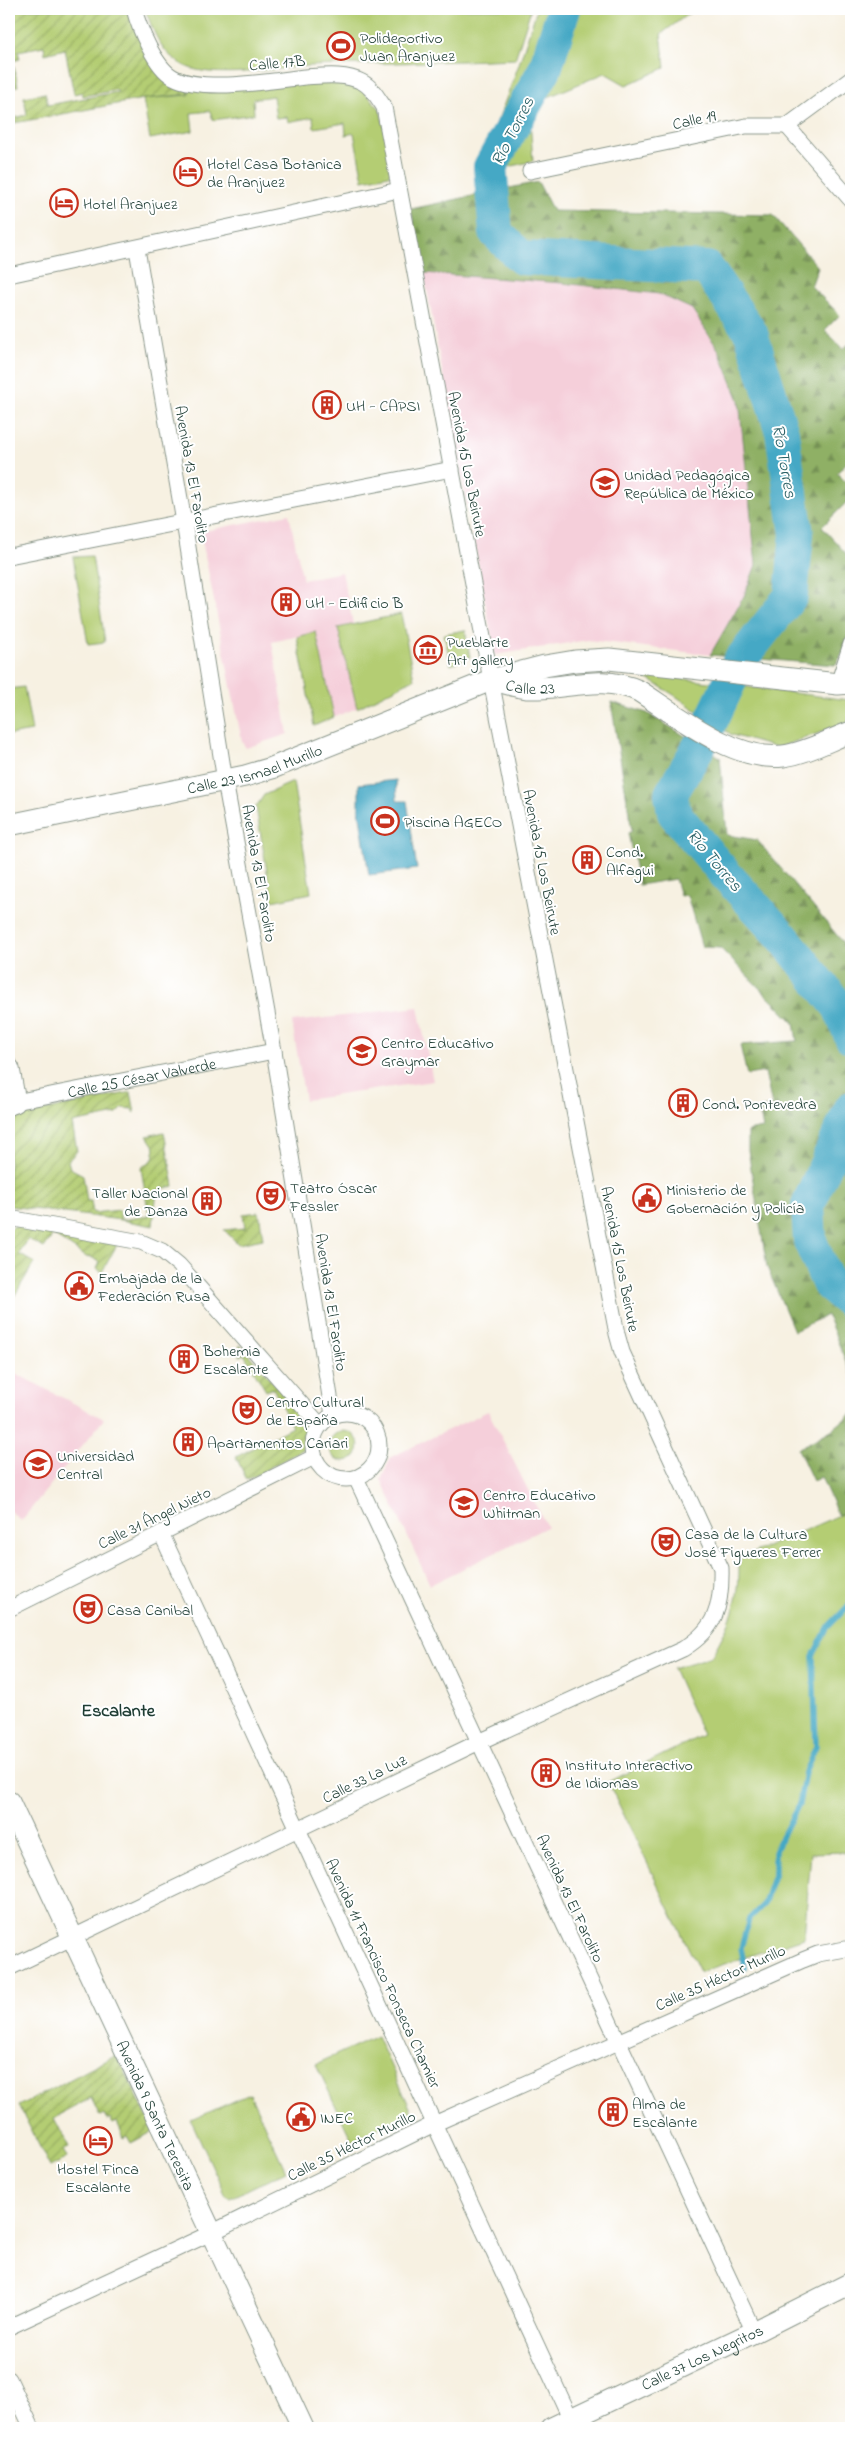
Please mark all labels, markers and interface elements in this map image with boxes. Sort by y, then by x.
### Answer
place label: Polideportivo Juan Aranjuez [360,27,455,69]
sports icon: Polideportivo Juan Aranjuez [326,31,356,61]
street label: Calle 17B [248,50,307,78]
water label: Río Torres [485,92,543,171]
street label: Calle 19 [670,105,719,137]
place label: Hotel Casa Botanica de Aranjuez [207,153,342,195]
hotel icon: Hotel Casa Botanica de Aranjuez [173,157,203,187]
hotel icon: Hotel Aranjuez [49,188,79,218]
place label: Hotel Aranjuez [83,193,178,217]
street label: Avenida 15 Los Beirute [440,389,492,540]
building icon: UH - CAPSI [312,390,342,420]
place label: UH - CAPSI [346,395,420,419]
street label: Avenida 13 El Farolito [167,404,215,545]
water label: Río Torres [764,422,802,501]
place label: Unidad Pedagógica República de México [624,464,754,506]
school or university icon: Unidad Pedagógica República de México [590,468,620,498]
building icon: UH - Edificio B [271,587,301,617]
place label: UH - Edificio B [305,592,404,616]
place label: Pueblarte Art gallery [447,631,514,673]
museum icon: Pueblarte Art gallery [413,635,443,665]
street label: Calle 23 [503,674,556,702]
street label: Calle 23 Ismael Murillo [185,739,326,802]
street label: Avenida 15 Los Beirute [515,787,567,938]
street label: Avenida 13 El Farolito [234,803,282,944]
sports icon: Piscina AGECO [370,806,400,836]
place label: Piscina AGECO [404,811,502,835]
water label: Río Torres [680,824,748,899]
place label: Cond. Alfagui [606,841,654,883]
building icon: Cond. Alfagui [572,845,602,875]
place label: Centro Educativo Graymar [381,1032,494,1074]
school or university icon: Centro Educativo Graymar [347,1036,377,1066]
street label: Calle 25 César Valverde [66,1053,219,1105]
building icon: Cond. Pontevedra [668,1088,698,1118]
place label: Cond. Pontevedra [702,1093,817,1117]
place label: Teatro Óscar Fessler [289,1177,377,1219]
place label: Ministerio de Gobernación y Policía [666,1179,804,1221]
theatre icon: Teatro Óscar Fessler [256,1181,286,1211]
place label: Taller Nacional de Danza [92,1182,188,1224]
public building icon: Ministerio de Gobernación y Policía [632,1183,662,1213]
street label: Avenida 15 Los Beirute [593,1184,645,1335]
building icon: Taller Nacional de Danza [192,1186,222,1216]
street label: Avenida 13 El Farolito [307,1232,353,1373]
place label: Embajada de la Federación Rusa [97,1267,210,1309]
public building icon: Embajada de la Federación Rusa [64,1271,94,1301]
place label: Bohemia Escalante [202,1340,269,1382]
building icon: Bohemia Escalante [169,1344,199,1374]
place label: Centro Cultural de España [266,1391,364,1433]
theatre icon: Centro Cultural de España [232,1395,262,1425]
building icon: Apartamentos Cariari [173,1427,203,1457]
place label: Apartamentos Cariari [207,1432,348,1456]
place label: Universidad Central [57,1445,134,1487]
school or university icon: Universidad Central [23,1449,53,1479]
street label: Calle 31 Ángel Nieto [94,1481,215,1557]
place label: Centro Educativo Whitman [483,1484,596,1526]
school or university icon: Centro Educativo Whitman [449,1488,479,1518]
place label: Casa de la Cultura José Figueres Ferrer [685,1523,821,1565]
theatre icon: Casa de la Cultura José Figueres Ferrer [651,1527,681,1557]
theatre icon: Casa Canibal [73,1594,103,1624]
place label: Casa Canibal [107,1599,193,1623]
district label: Escalante [81,1699,156,1725]
street label: Calle 33 La Luz [319,1749,412,1811]
place label: Instituto Interactivo de Idiomas [565,1754,693,1796]
building icon: Instituto Interactivo de Idiomas [531,1758,561,1788]
street label: Avenida 13 El Farolito [529,1831,609,1967]
street label: Avenida 11 Francisco Fonseca Chamier [318,1855,446,2093]
street label: Calle 35 Héctor Murillo [652,1939,790,2018]
street label: Avenida 9 Santa Teresita [109,2037,200,2195]
place label: Alma de Escalante [632,2093,698,2135]
building icon: Alma de Escalante [598,2097,628,2127]
public building icon: INEC [286,2102,316,2132]
street label: Calle 35 Héctor Murillo [284,2105,420,2188]
place label: INEC [320,2107,353,2131]
hotel icon: Hostel Finca Escalante [83,2126,113,2156]
place label: Hostel Finca Escalante [57,2158,139,2200]
street label: Calle 37 Los Negritos [638,2319,768,2398]

